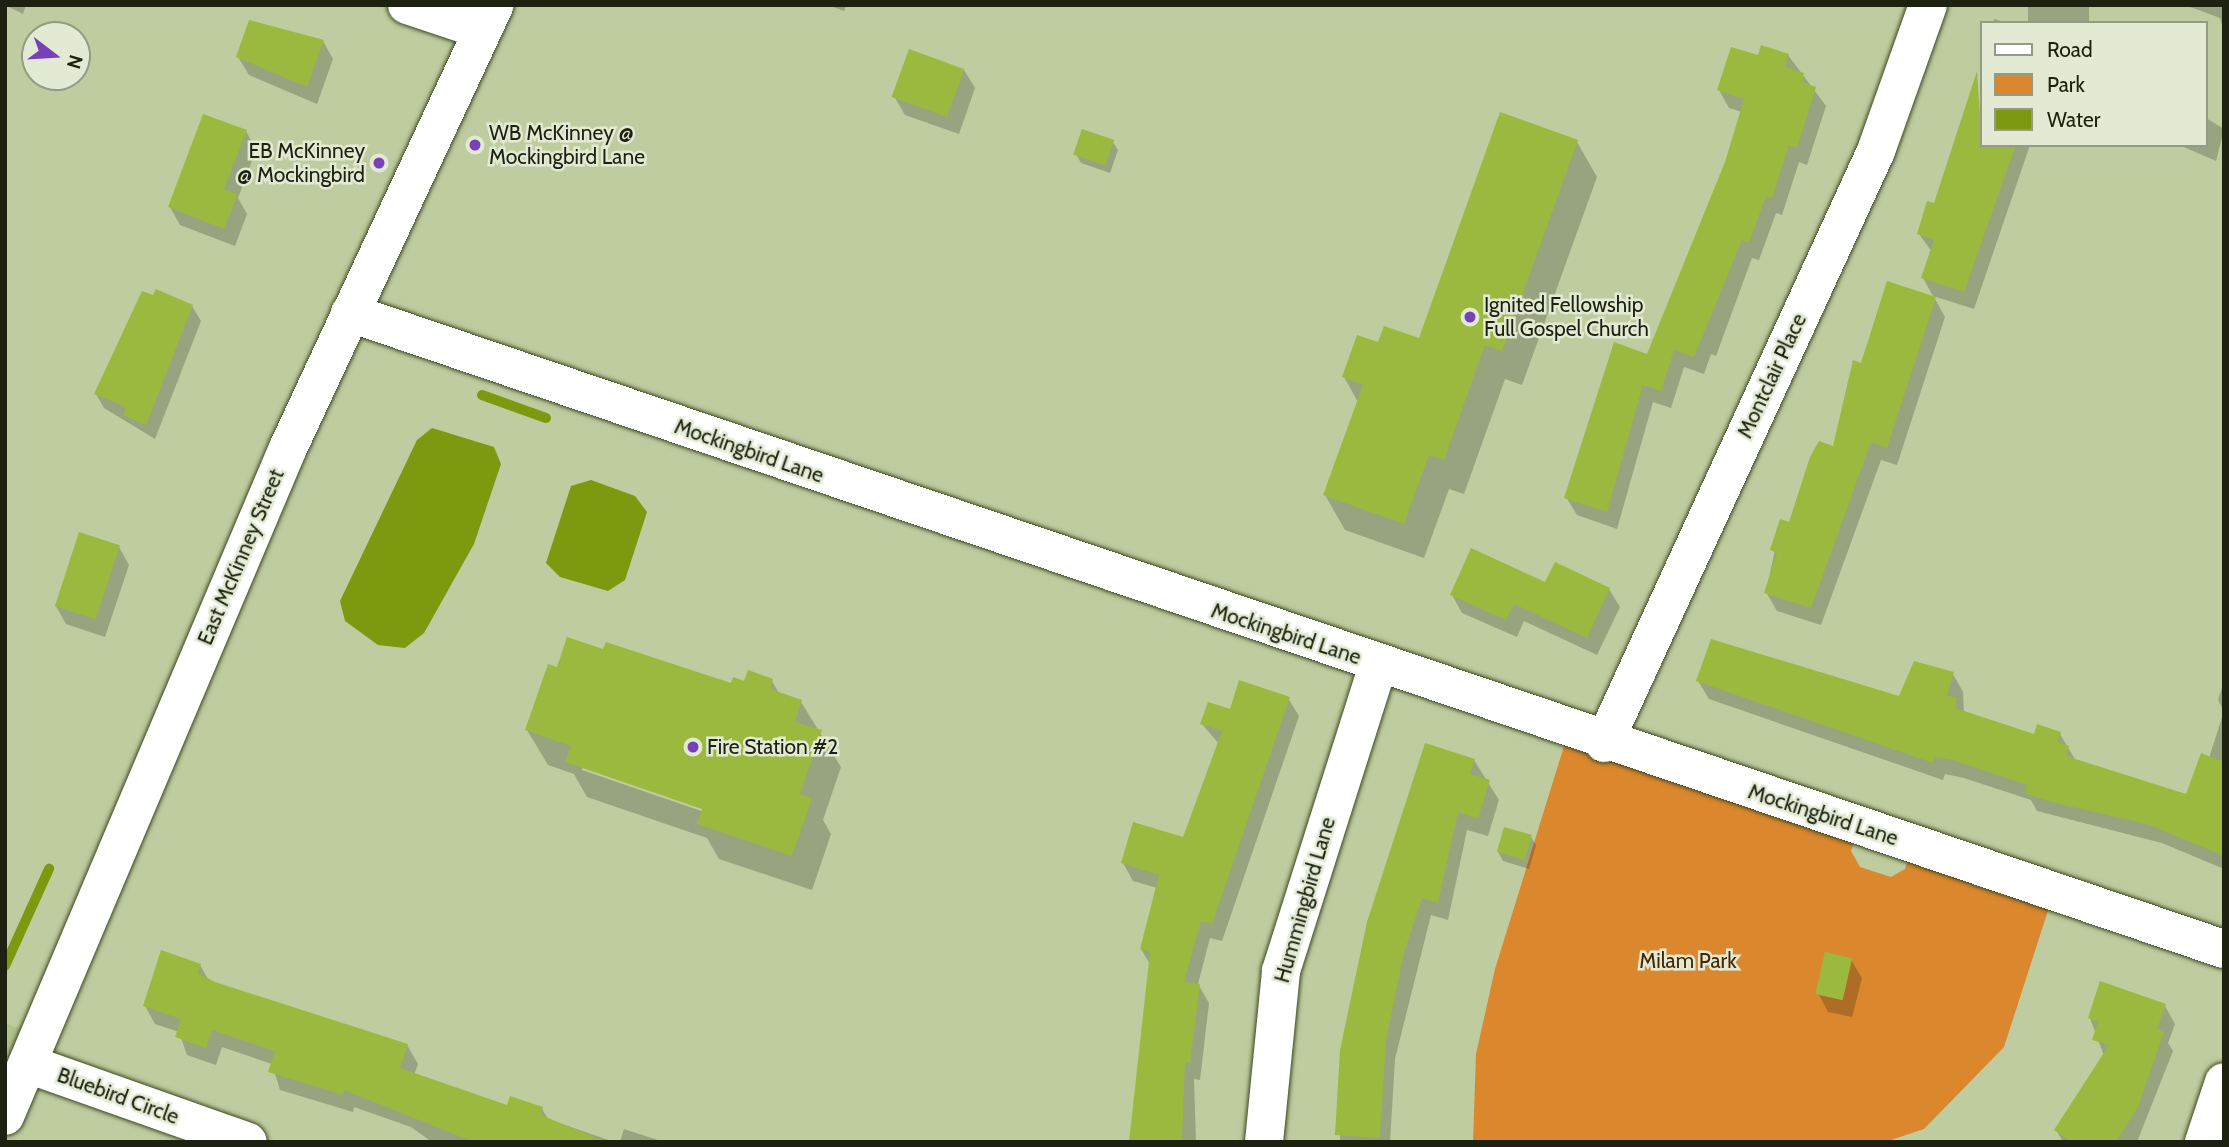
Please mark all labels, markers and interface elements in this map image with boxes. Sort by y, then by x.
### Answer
north arrow [21,21,91,91]
legend [1980,21,2208,147]
text: Road [2047,37,2093,62]
text: N [62,52,88,71]
text: Park [2047,72,2085,97]
text: Water [2047,107,2100,132]
place label: WB McKinney @ Mockingbird Lane [489,120,645,170]
marker: WB McKinney @ Mockingbird Lane [467,137,483,153]
place label: EB McKinney @ Mockingbird [237,138,365,188]
marker: EB McKinney @ Mockingbird [371,155,387,171]
place label: Ignited Fellowship Full Gospel Church [1484,292,1649,342]
marker: Ignited Fellowship Full Gospel Church [1462,309,1478,325]
street label: Montclair Place [1732,310,1812,442]
street label: Mockingbird Lane [671,414,827,488]
street label: East McKinney Street [193,465,289,649]
street label: Mockingbird Lane [1208,598,1364,670]
place label: Fire Station #2 [707,734,838,760]
marker: Fire Station #2 [685,739,701,755]
street label: Mockingbird Lane [1745,779,1901,851]
street label: Hummingbird Lane [1269,814,1341,986]
park label: Milam Park [1639,948,1737,974]
street label: Bluebird Circle [54,1062,182,1130]

